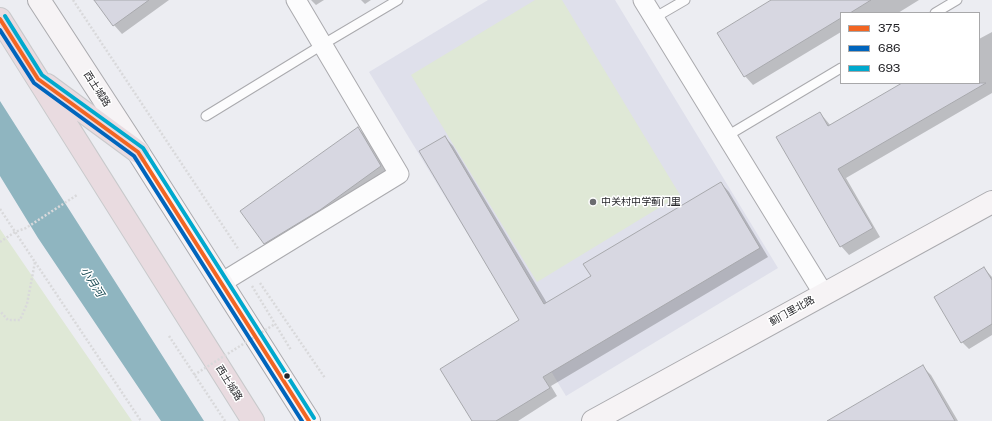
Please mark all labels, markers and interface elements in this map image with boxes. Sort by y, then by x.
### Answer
legend [840,12,980,84]
text: 375 [878,21,900,35]
text: 686 [878,41,901,55]
text: 693 [878,61,900,75]
street label: 西土城路 [81,69,113,109]
place label: 中关村中学蓟门里 [601,196,681,208]
marker: 中关村中学蓟门里 [588,197,598,207]
water label: 小月河 [77,265,107,299]
street label: 蓟门里北路 [767,294,817,328]
street label: 西土城路 [213,363,245,403]
unlabelled marker [282,371,292,381]

